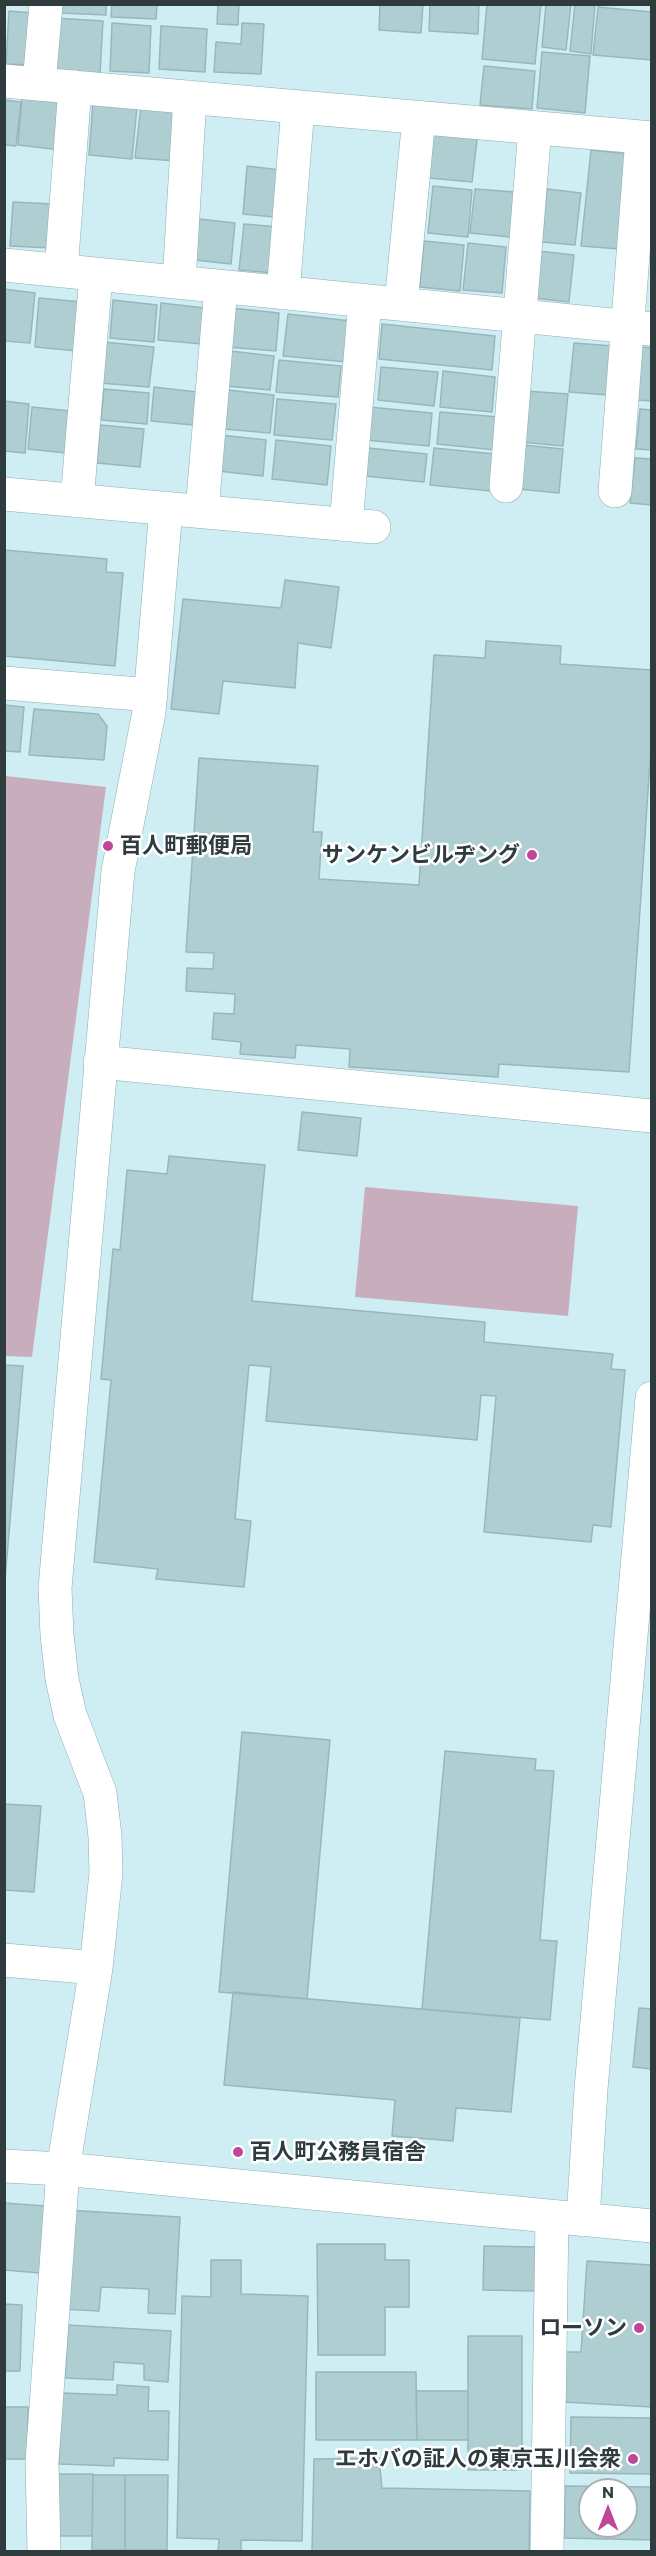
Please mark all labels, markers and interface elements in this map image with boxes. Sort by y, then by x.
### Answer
place label: 百人町郵便局 [120,833,252,859]
marker: 百人町郵便局 [101,839,115,853]
place label: サンケンビルヂング [322,842,520,868]
marker: サンケンビルヂング [525,848,539,862]
place label: 百人町公務員宿舎 [250,2139,426,2165]
marker: 百人町公務員宿舎 [231,2145,245,2159]
place label: ローソン [539,2315,627,2341]
marker: ローソン [632,2321,646,2335]
place label: エホバの証人の東京玉川会衆 [335,2446,621,2472]
marker: エホバの証人の東京玉川会衆 [626,2452,640,2466]
north arrow [578,2478,638,2538]
text: N [602,2482,614,2501]

